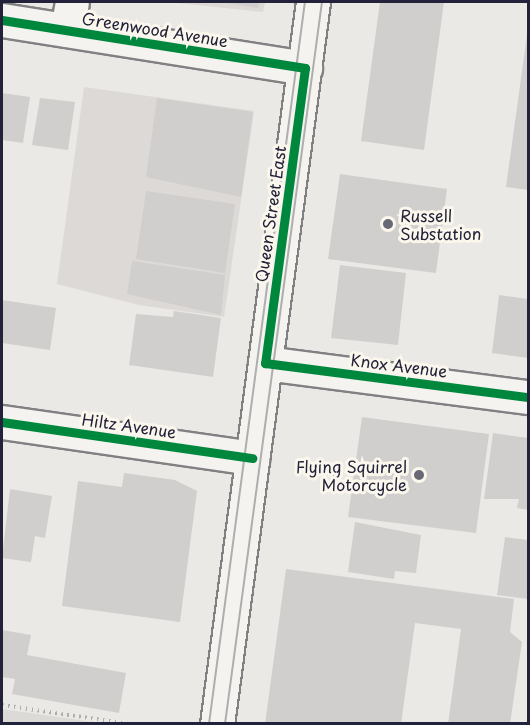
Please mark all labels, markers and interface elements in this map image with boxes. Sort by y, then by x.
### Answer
street label: Greenwood Avenue [80,8,230,50]
street label: Queen Street East [251,143,289,285]
place label: Russell Substation [400,205,481,243]
marker: Russell Substation [381,217,395,231]
street label: Knox Avenue [349,350,449,380]
street label: Hiltz Avenue [80,409,178,441]
place label: Flying Squirrel Motorcycle [296,456,407,494]
marker: Flying Squirrel Motorcycle [412,468,426,482]

